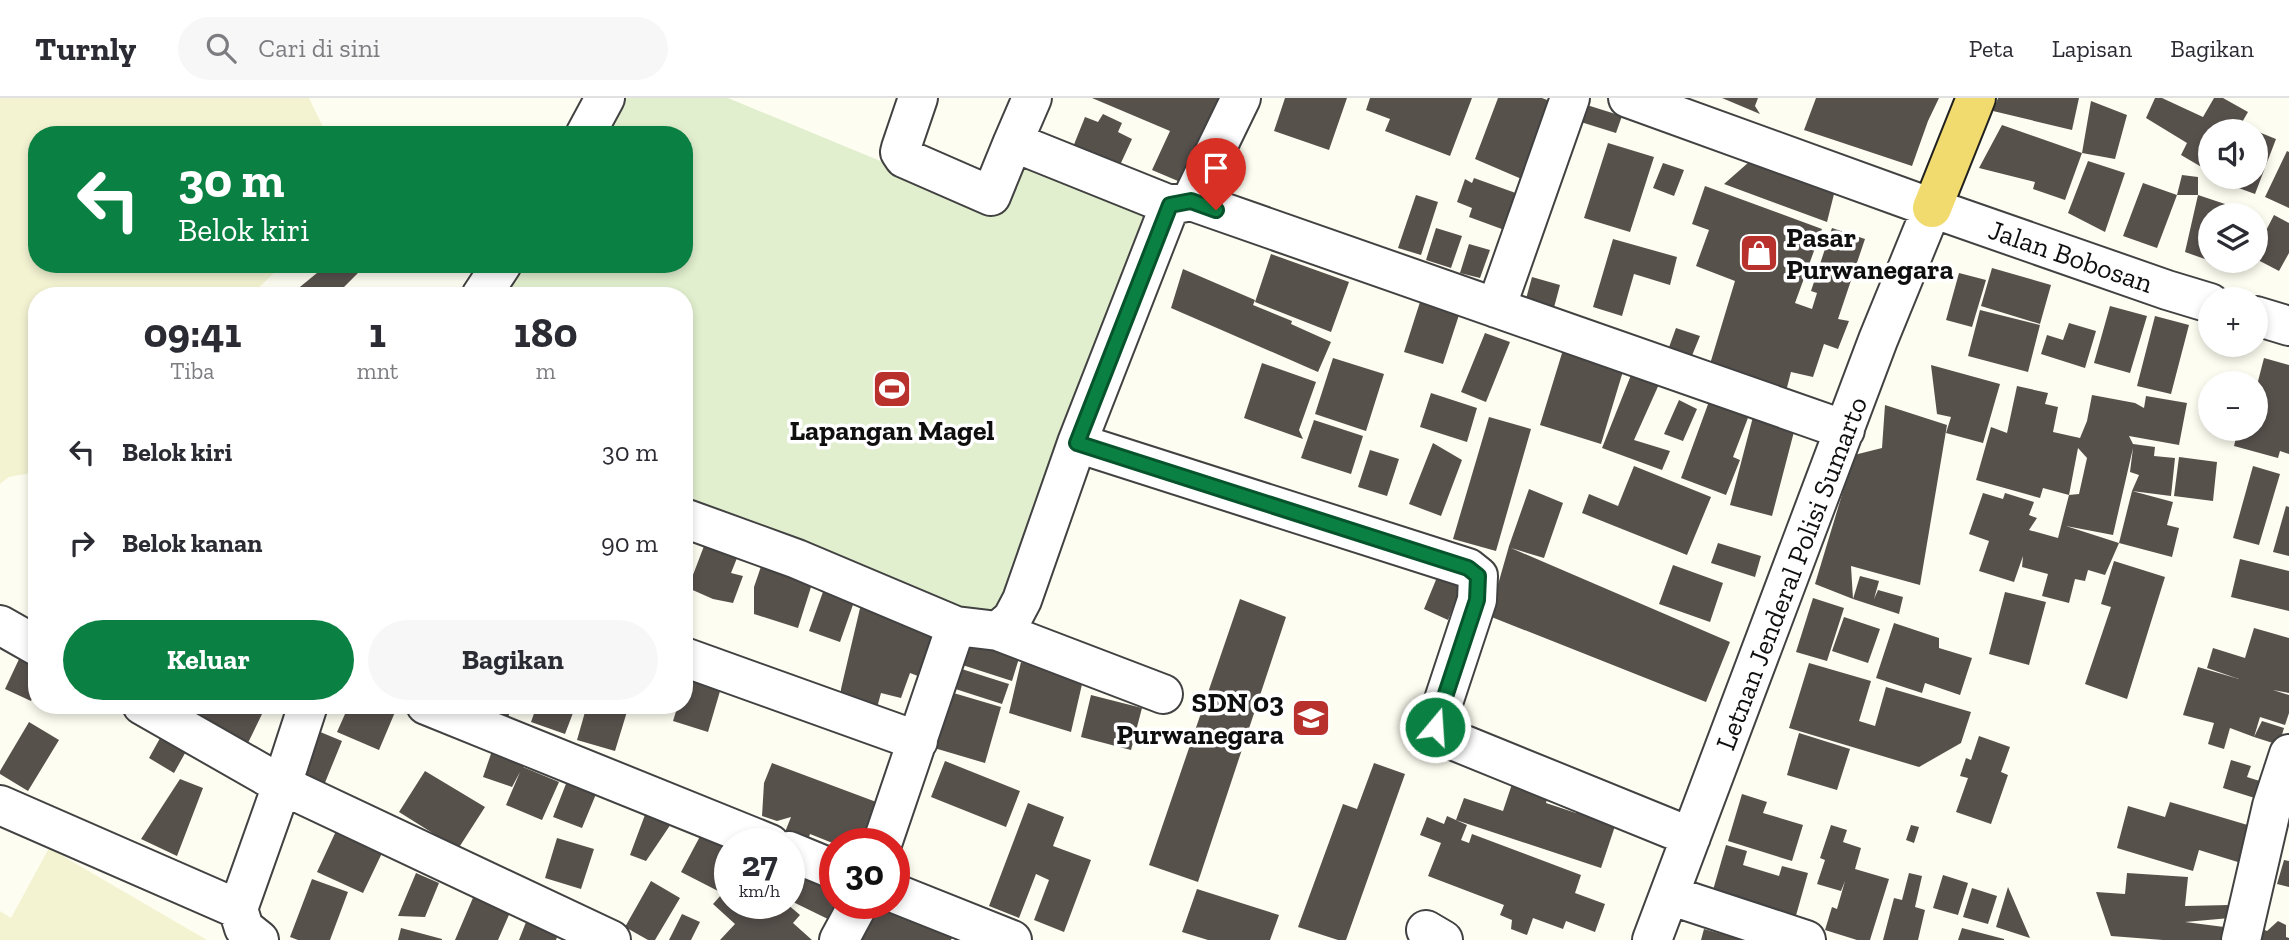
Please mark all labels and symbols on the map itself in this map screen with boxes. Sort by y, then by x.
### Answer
pin [1186,138,1246,210]
street label: Jalan Bobosan [1984,213,2157,300]
place label: Pasar Purwanegara [1786,221,1954,286]
shop icon: Pasar Purwanegara [1738,232,1780,274]
sports icon: Lapangan Magel [871,368,913,410]
street label: Letnan Jenderal Polisi Sumarto [1709,392,1874,754]
place label: Lapangan Magel [789,414,995,447]
place label: SDN 03 Purwanegara [1116,686,1284,751]
position arrow [1398,690,1472,764]
school or university icon: SDN 03 Purwanegara [1290,697,1332,739]
speed limit sign: 30 [819,828,910,919]

